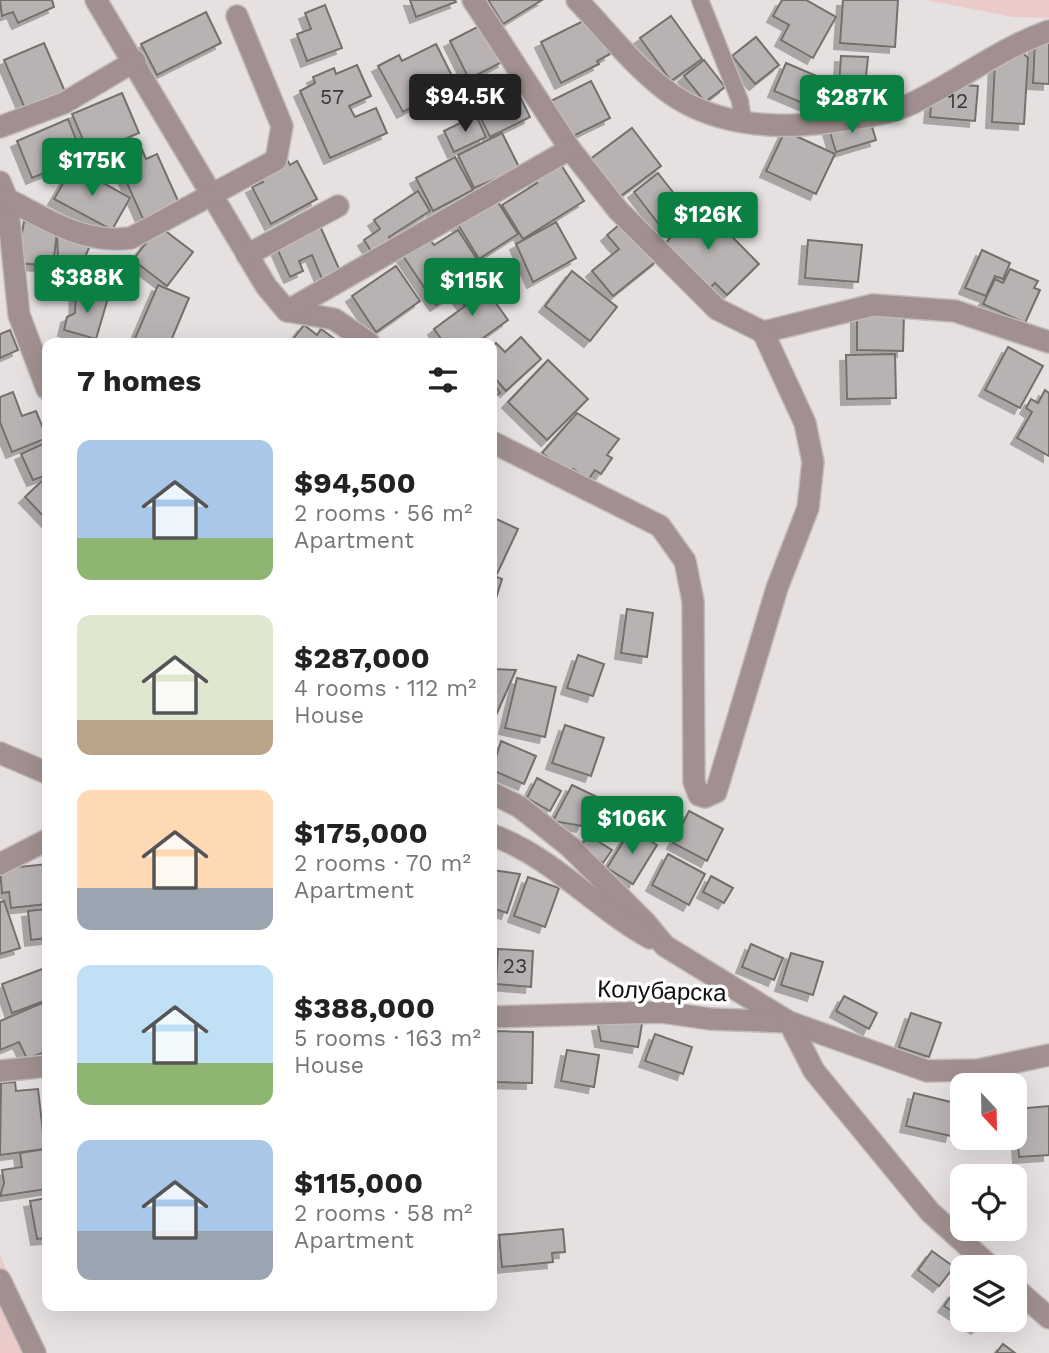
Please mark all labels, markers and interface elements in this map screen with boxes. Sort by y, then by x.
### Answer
pin: $94.5K [408,74,522,134]
pin: $287K [803,76,901,135]
text: $94.5K [425,83,505,110]
house number: 57 [320,84,344,109]
text: $287K [816,84,888,111]
house number: 12 [948,88,968,113]
pin: $175K [43,138,141,198]
text: $175K [58,147,126,174]
pin: $126K [659,192,757,252]
text: $126K [674,201,742,228]
pin: $388K [38,256,136,315]
pin: $115K [423,258,521,318]
text: $388K [50,264,124,291]
text: $115K [440,267,504,294]
icon: filters [424,361,462,399]
text: 7 homes [77,363,201,398]
text: $94,500 [294,465,416,500]
icon: home [133,468,217,552]
text: 2 rooms · 56 m² [294,500,472,527]
text: Apartment [294,527,414,554]
text: $287,000 [294,640,430,675]
icon: home [133,643,217,727]
text: 4 rooms · 112 m² [294,675,476,702]
text: House [294,702,364,729]
pin: $106K [583,796,681,856]
text: $106K [597,805,667,832]
text: $175,000 [294,815,428,850]
icon: home [133,818,217,902]
text: 2 rooms · 70 m² [294,850,471,877]
text: Apartment [294,877,414,904]
house number: 23 [503,953,527,978]
street label: Колубарска [597,975,728,1007]
text: $388,000 [294,990,435,1025]
icon: home [133,993,217,1077]
text: 5 rooms · 163 m² [294,1025,481,1052]
text: House [294,1052,364,1079]
north arrow [950,1073,1027,1150]
map controls [950,1073,1027,1332]
button: locate [950,1164,1027,1241]
text: $115,000 [294,1165,423,1200]
icon: home [133,1168,217,1252]
text: 2 rooms · 58 m² [294,1200,473,1227]
text: Apartment [294,1227,414,1254]
button: layers [950,1255,1027,1332]

